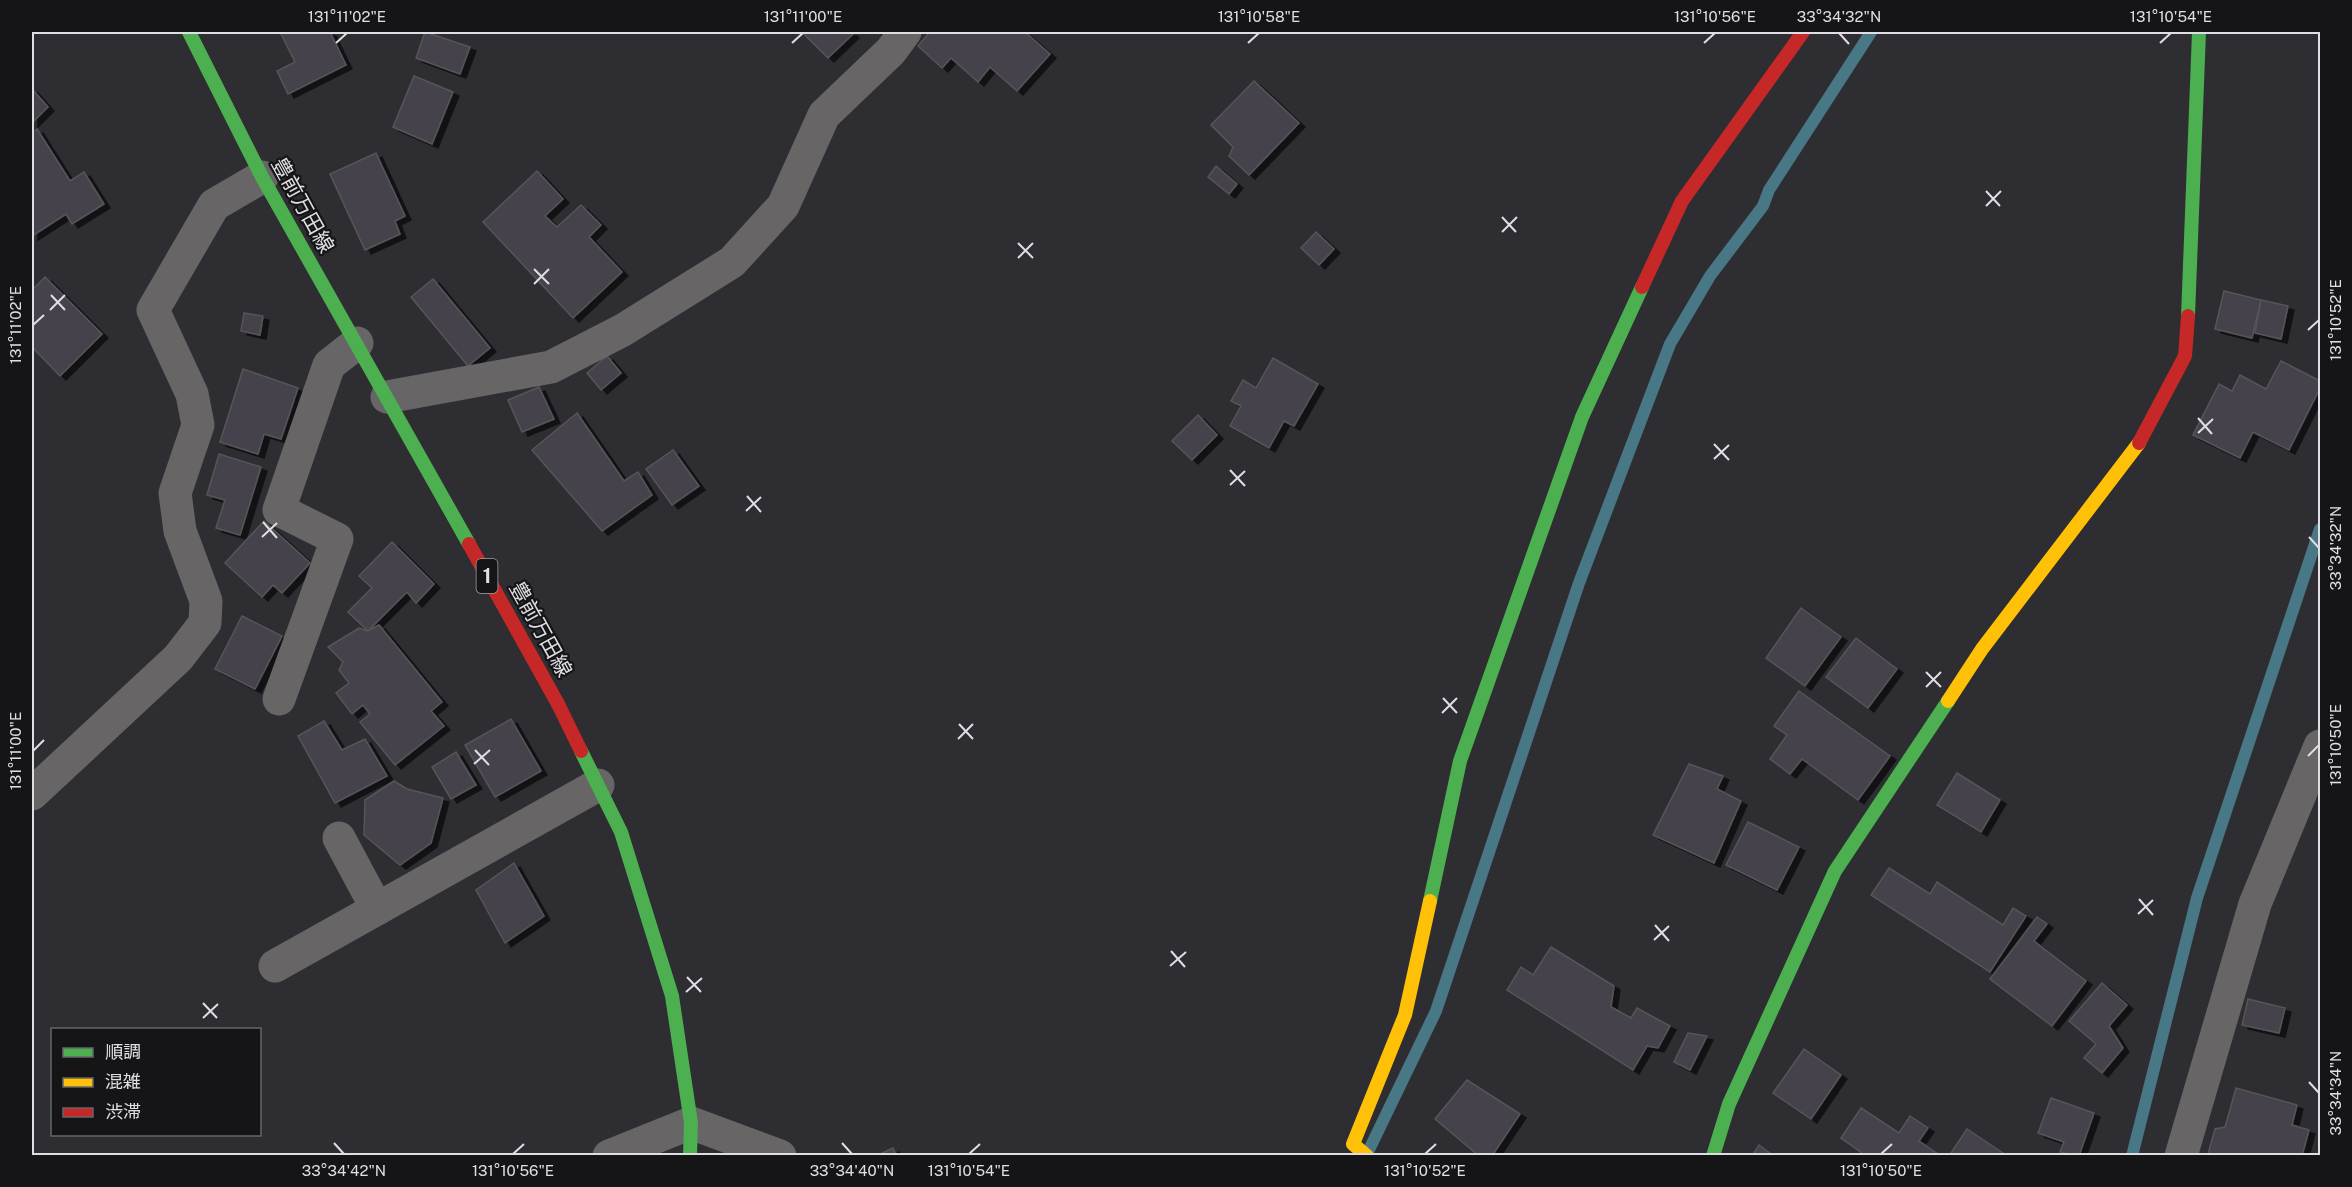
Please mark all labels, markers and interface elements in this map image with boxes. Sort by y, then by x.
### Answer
text: 131°11'02"E [308,8,386,25]
text: 131°11'00"E [764,8,842,25]
text: 131°10'58"E [1218,8,1300,25]
text: 131°10'56"E [1674,8,1756,25]
text: 33°34'32"N [1797,8,1881,25]
text: 131°10'54"E [2130,8,2212,25]
street label: 豊前万田線 [267,153,339,257]
text: 131°10'52"E [2327,279,2344,361]
text: 131°11'02"E [7,286,24,364]
text: 33°34'32"N [2327,506,2344,590]
road number: 1 [476,559,498,593]
street label: 豊前万田線 [505,577,577,681]
text: 131°10'50"E [2327,704,2344,786]
text: 131°11'00"E [7,712,24,790]
legend [51,1028,261,1136]
text: 順調 [105,1041,141,1062]
text: 33°34'34"N [2327,1051,2344,1135]
text: 混雑 [105,1071,141,1092]
text: 渋滞 [105,1101,141,1122]
text: 33°34'42"N [302,1162,386,1179]
text: 131°10'56"E [472,1162,554,1179]
text: 33°34'40"N [810,1162,894,1179]
text: 131°10'54"E [928,1162,1010,1179]
text: 131°10'52"E [1384,1162,1466,1179]
text: 131°10'50"E [1840,1162,1922,1179]

